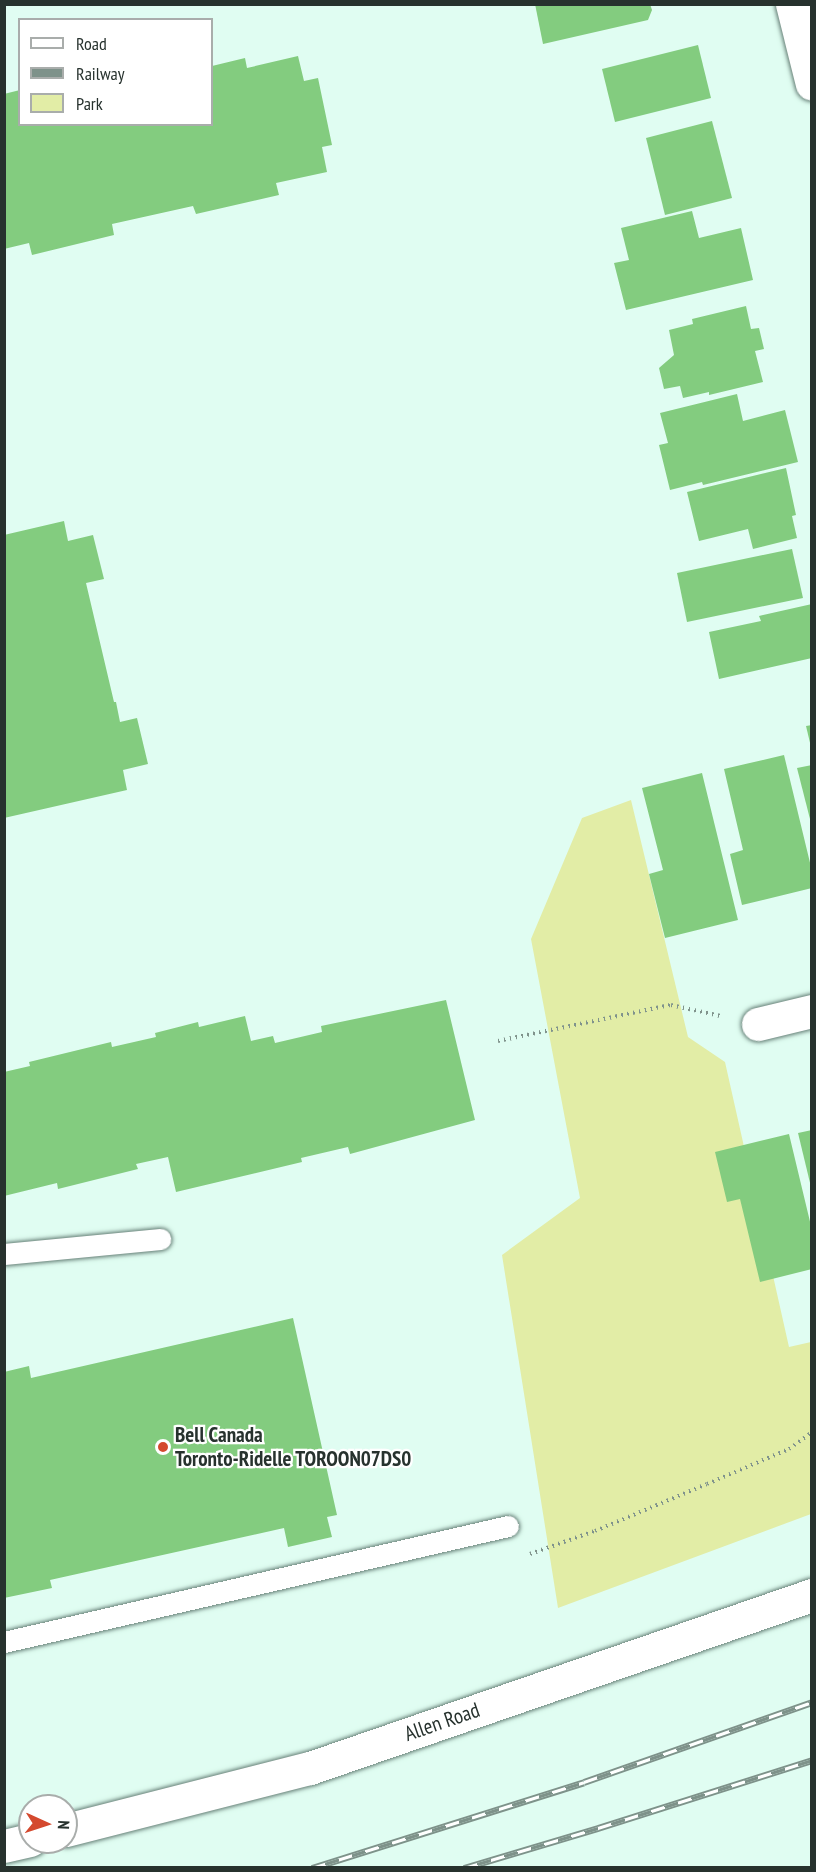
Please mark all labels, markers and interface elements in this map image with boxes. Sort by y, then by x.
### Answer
legend [18,18,213,126]
text: Road [76,32,107,55]
text: Railway [76,62,125,85]
text: Park [76,92,103,115]
place label: Bell Canada Toronto-Ridelle TOROON07DS0 [175,1422,412,1472]
marker: Bell Canada Toronto-Ridelle TOROON07DS0 [156,1440,170,1454]
street label: Allen Road [401,1697,483,1747]
north arrow [18,1794,78,1854]
text: N [54,1820,74,1830]

